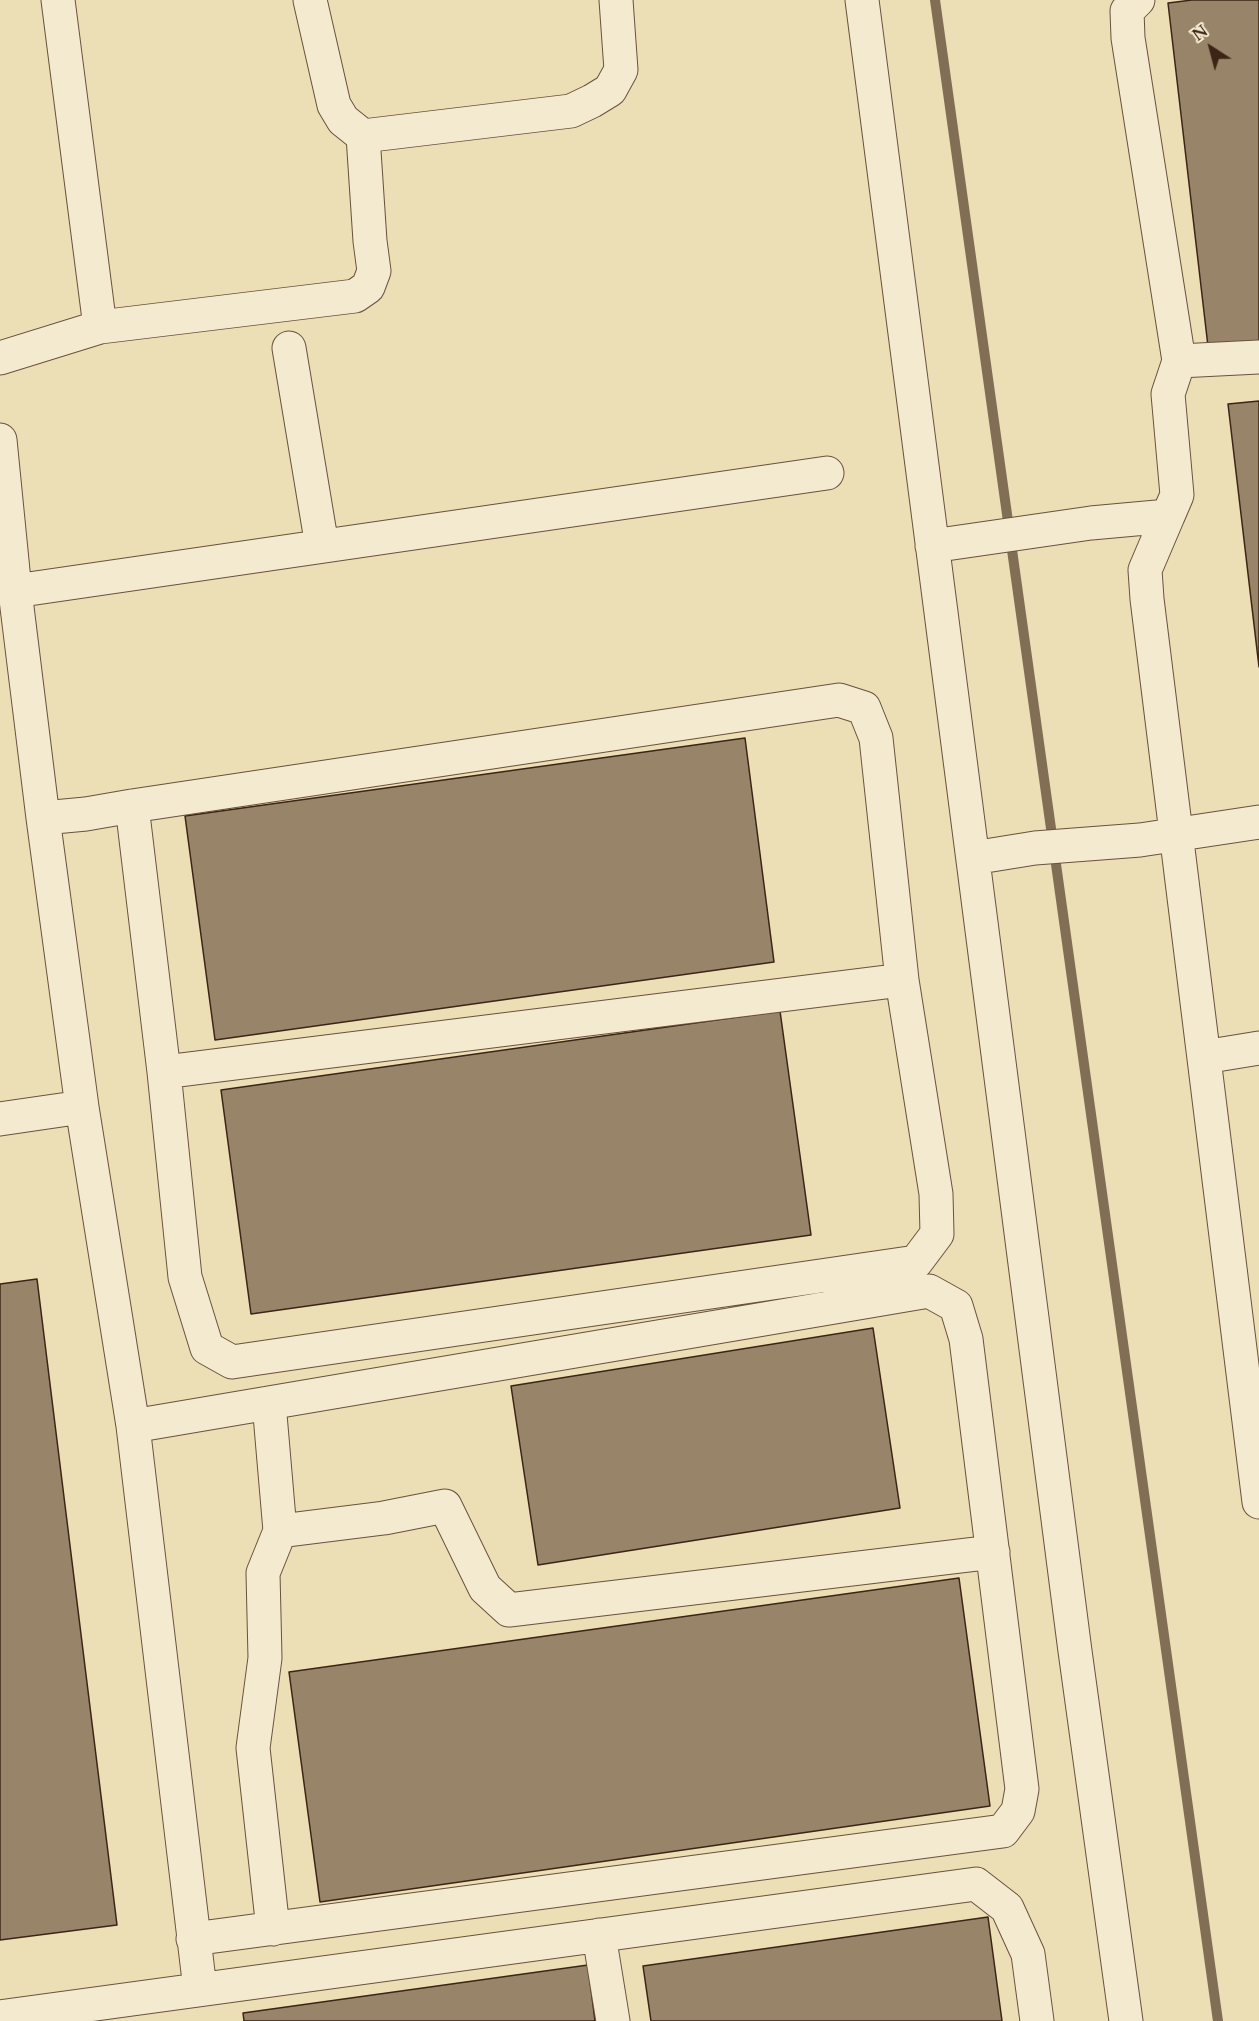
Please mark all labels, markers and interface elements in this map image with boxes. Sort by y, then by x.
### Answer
north arrow [1181,18,1241,78]
text: N [1188,20,1212,46]

